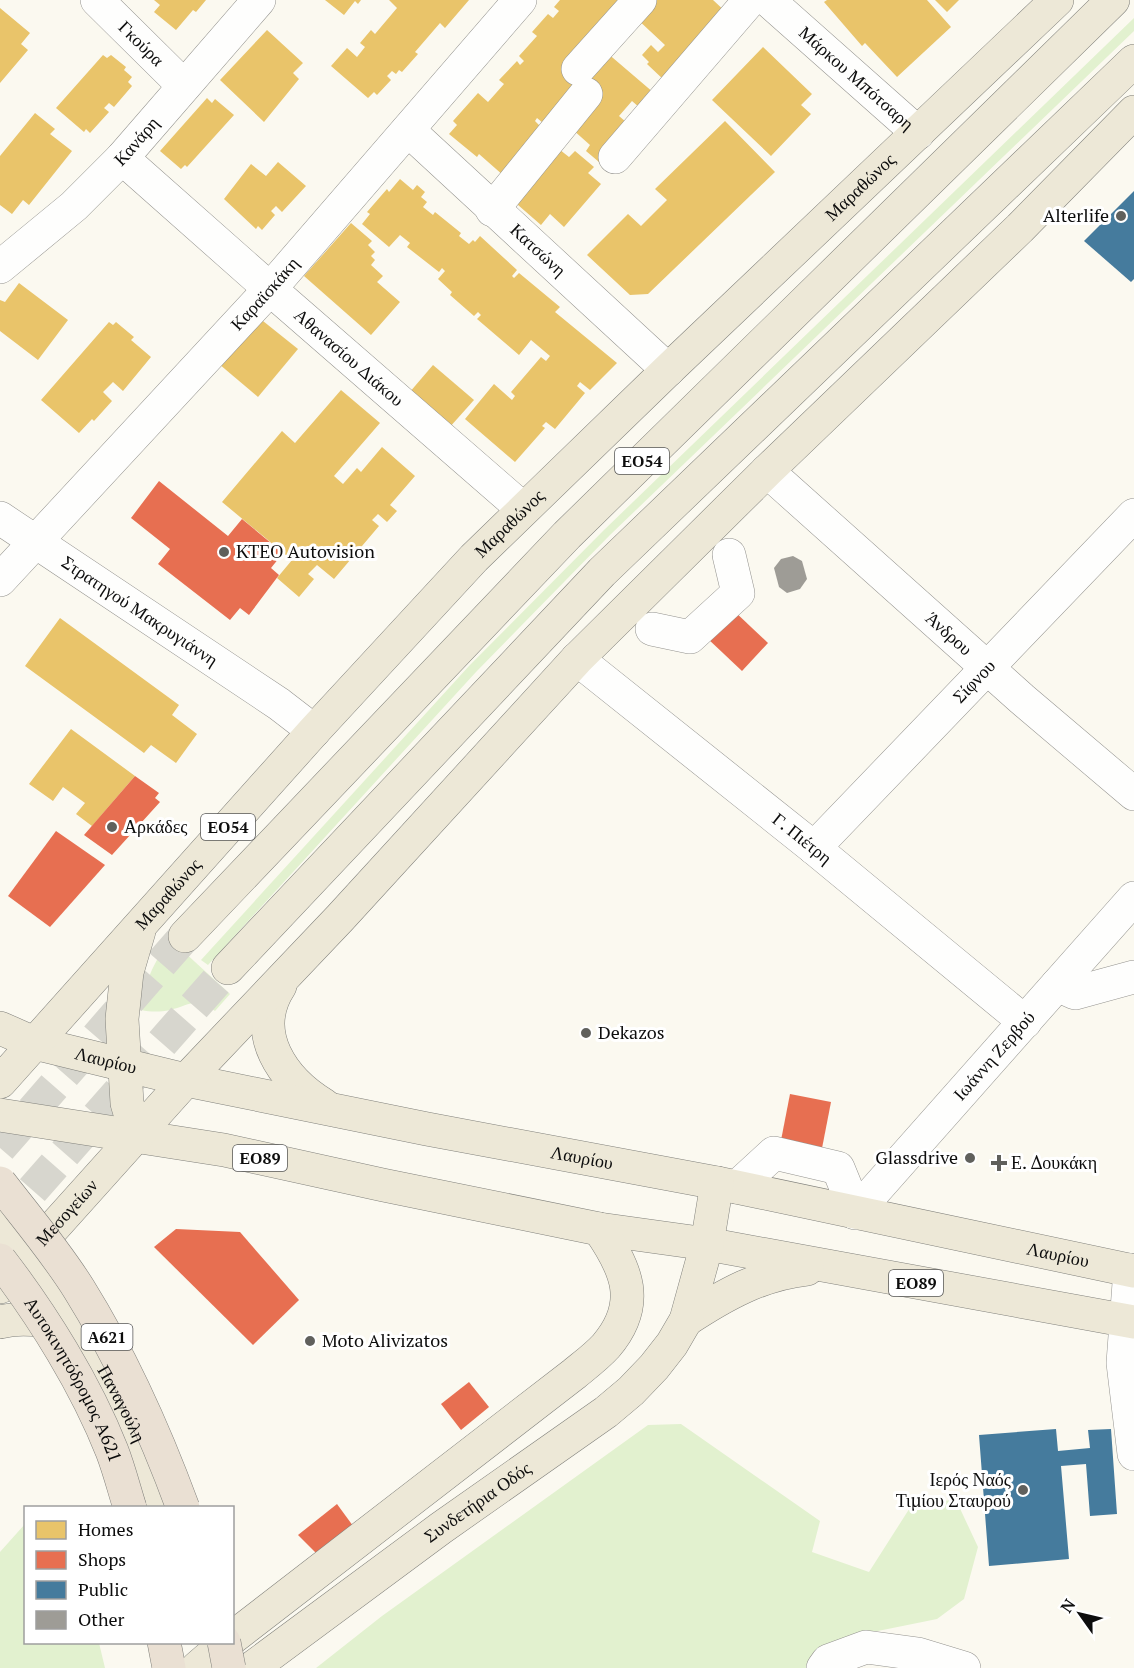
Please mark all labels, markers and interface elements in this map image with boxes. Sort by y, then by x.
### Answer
street label: Γκούρα [114,15,170,71]
street label: Μάρκου Μπότσαρη [794,20,920,135]
street label: Κανάρη [108,111,164,170]
street label: Μαραθώνος [819,147,900,226]
place label: Alterlife [1043,203,1109,227]
marker: Alterlife [1114,209,1128,223]
street label: Κατσώνη [506,217,572,281]
street label: Καραϊσκάκη [225,251,304,335]
street label: Αθανασίου Διάκου [289,302,409,411]
road number: ΕΟ54 [615,448,669,474]
street label: Μαραθώνος [469,483,549,562]
place label: ΚΤΕΟ Autovision [236,539,375,563]
marker: ΚΤΕΟ Autovision [217,545,231,559]
street label: Στρατηγού Μακρυγιάννη [57,550,223,671]
street label: Άνδρου [921,606,978,660]
street label: Σίφνου [947,654,1000,708]
street label: Γ. Πιέτρη [768,807,838,869]
place label: Αρκάδες [124,814,188,838]
road number: ΕΟ54 [201,814,255,840]
marker: Αρκάδες [105,820,119,834]
street label: Μαραθώνος [129,852,206,935]
street label: Ιωάννη Ζερβού [947,1005,1040,1105]
place label: Dekazos [598,1020,665,1044]
marker: Dekazos [579,1026,593,1040]
street label: Λαυρίου [72,1040,140,1079]
street label: Λαυρίου [549,1139,615,1174]
road number: ΕΟ89 [233,1145,287,1171]
place label: Glassdrive [875,1145,958,1169]
place label: Ε. Δουκάκη [1011,1150,1097,1174]
marker: Glassdrive [963,1151,977,1165]
marker: Ε. Δουκάκη [992,1156,1006,1170]
street label: Μεσογείων [30,1173,103,1251]
street label: Λαυρίου [1025,1236,1092,1272]
road number: ΕΟ89 [889,1270,943,1296]
street label: Αυτοκινητόδρομος Α621 [19,1292,128,1465]
road number: Α621 [82,1324,132,1350]
place label: Moto Alivizatos [322,1328,448,1352]
marker: Moto Alivizatos [303,1334,317,1348]
street label: Παναγούλη [92,1360,152,1446]
street label: Συνδετήρια Οδός [419,1456,535,1548]
place label: Ιερός Ναός Τιμίου Σταυρού [896,1467,1011,1512]
marker: Ιερός Ναός Τιμίου Σταυρού [1016,1483,1030,1497]
legend [24,1506,234,1644]
text: Homes [78,1517,133,1541]
text: Shops [78,1547,126,1571]
text: Public [78,1577,128,1601]
north arrow [1050,1584,1110,1644]
text: N [1055,1594,1080,1617]
text: Other [78,1607,125,1631]

